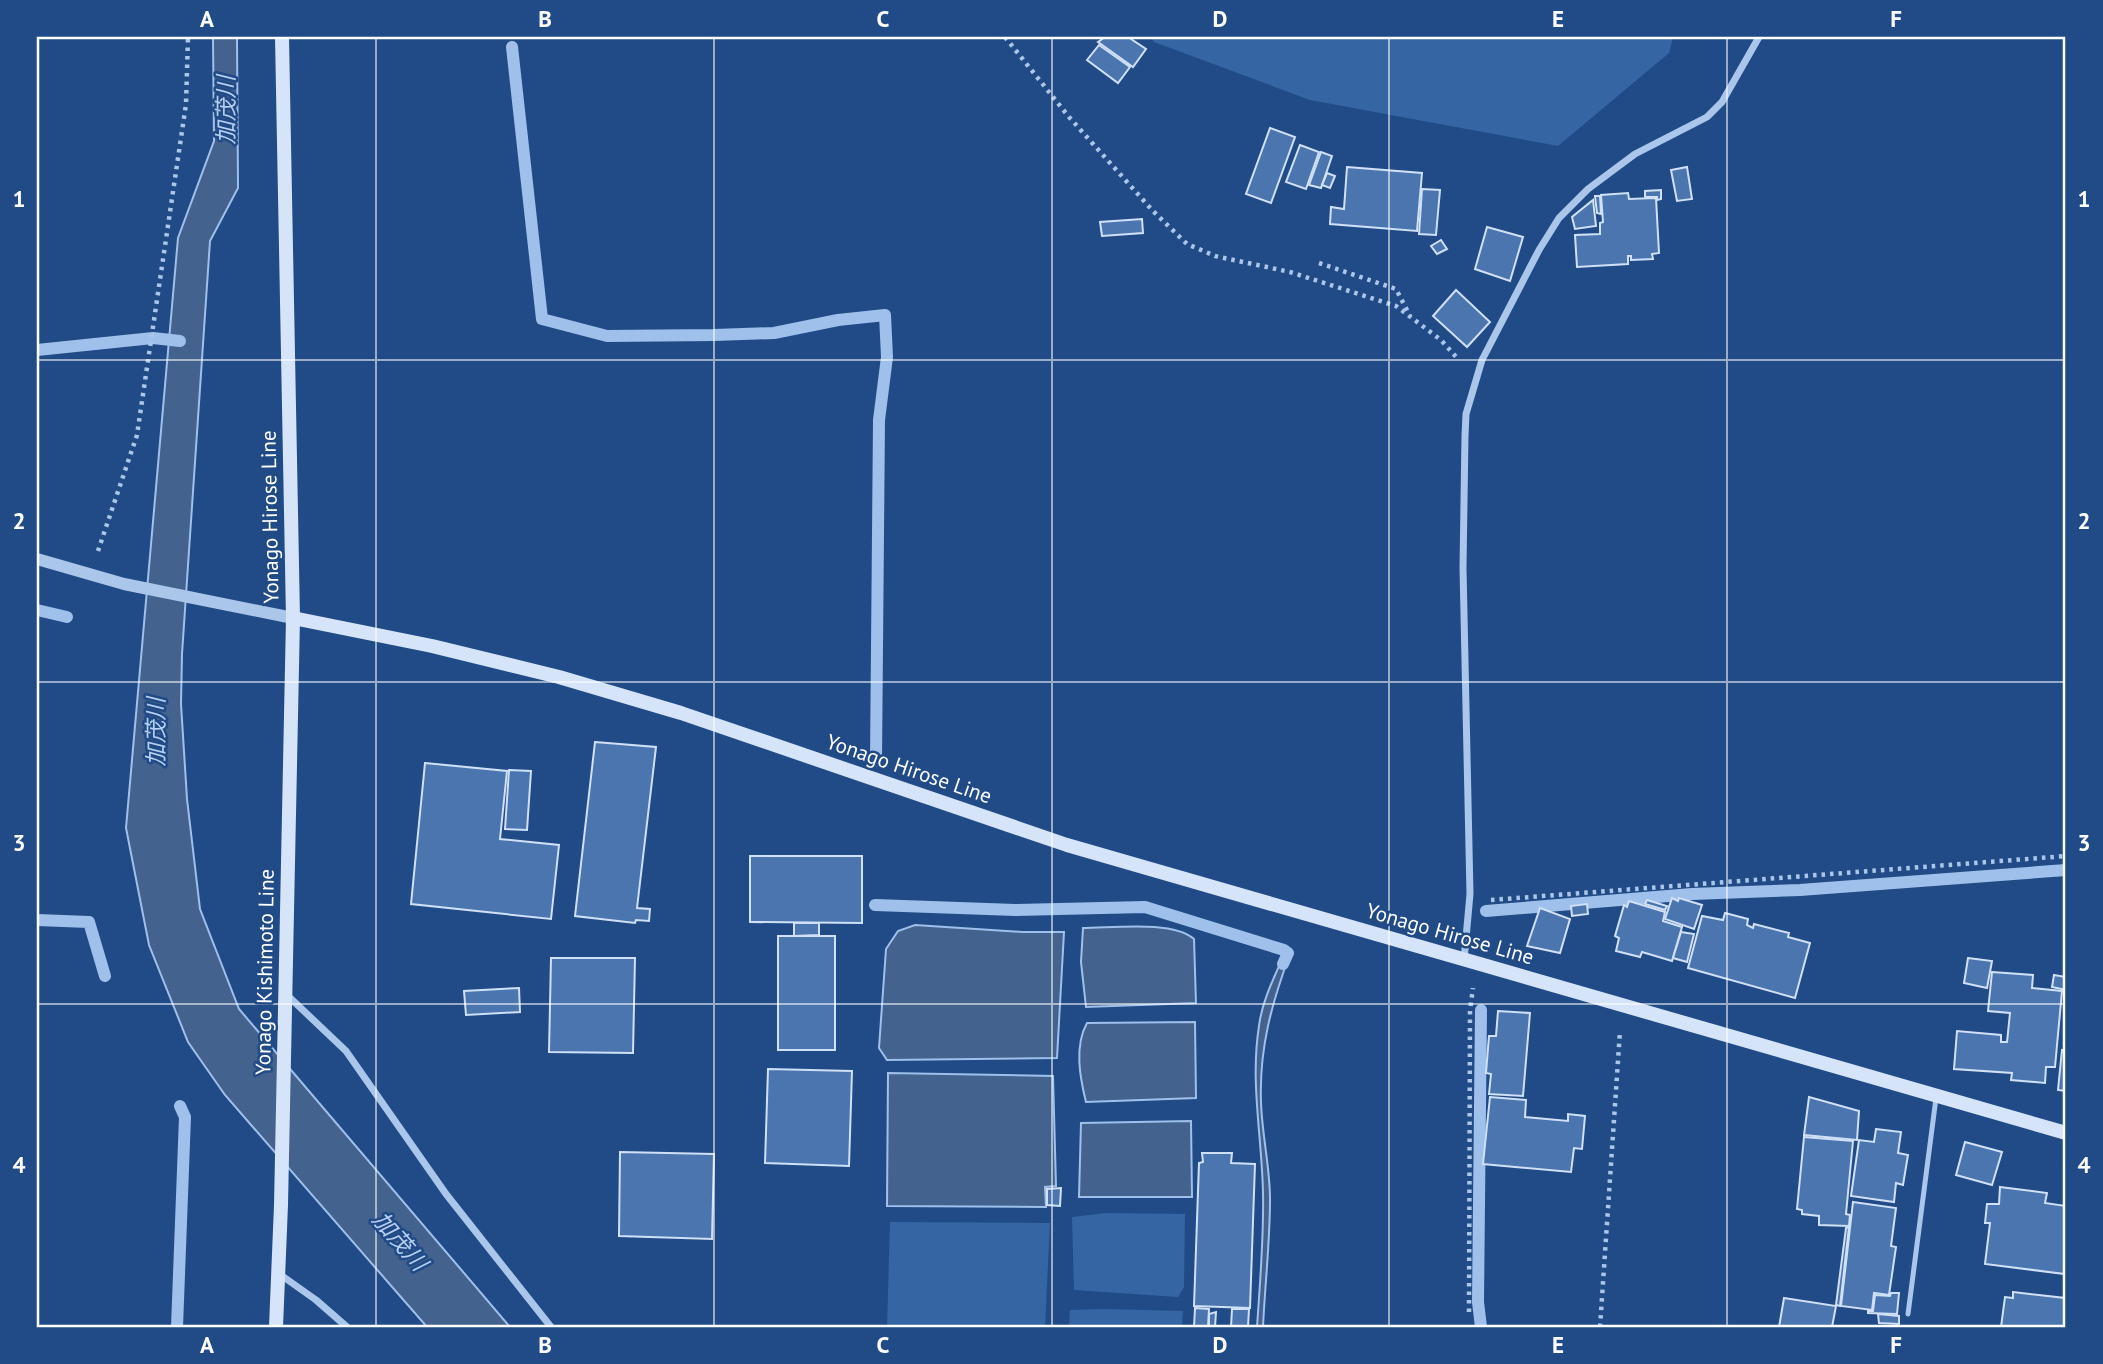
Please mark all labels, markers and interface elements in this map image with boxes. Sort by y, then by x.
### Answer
text: A [200,4,214,33]
text: B [538,4,552,33]
text: C [877,4,890,33]
text: D [1213,4,1227,33]
text: E [1552,4,1564,33]
text: F [1890,4,1902,33]
water label: 加茂川 [211,73,240,145]
text: 1 [12,184,26,213]
text: 1 [2077,184,2091,213]
street label: Yonago Hirose Line [254,430,285,604]
text: 2 [12,506,26,535]
text: 2 [2077,506,2091,535]
water label: 加茂川 [141,695,170,767]
street label: Yonago Hirose Line [823,728,995,809]
text: 3 [12,828,26,857]
text: 3 [2077,828,2091,857]
street label: Yonago Kishimoto Line [249,869,280,1075]
street label: Yonago Hirose Line [1363,897,1537,970]
text: 4 [12,1150,26,1179]
text: 4 [2077,1150,2091,1179]
water label: 加茂川 [367,1205,436,1278]
text: A [200,1330,214,1359]
text: B [538,1330,552,1359]
text: C [877,1330,890,1359]
text: D [1213,1330,1227,1359]
text: E [1552,1330,1564,1359]
text: F [1890,1330,1902,1359]

